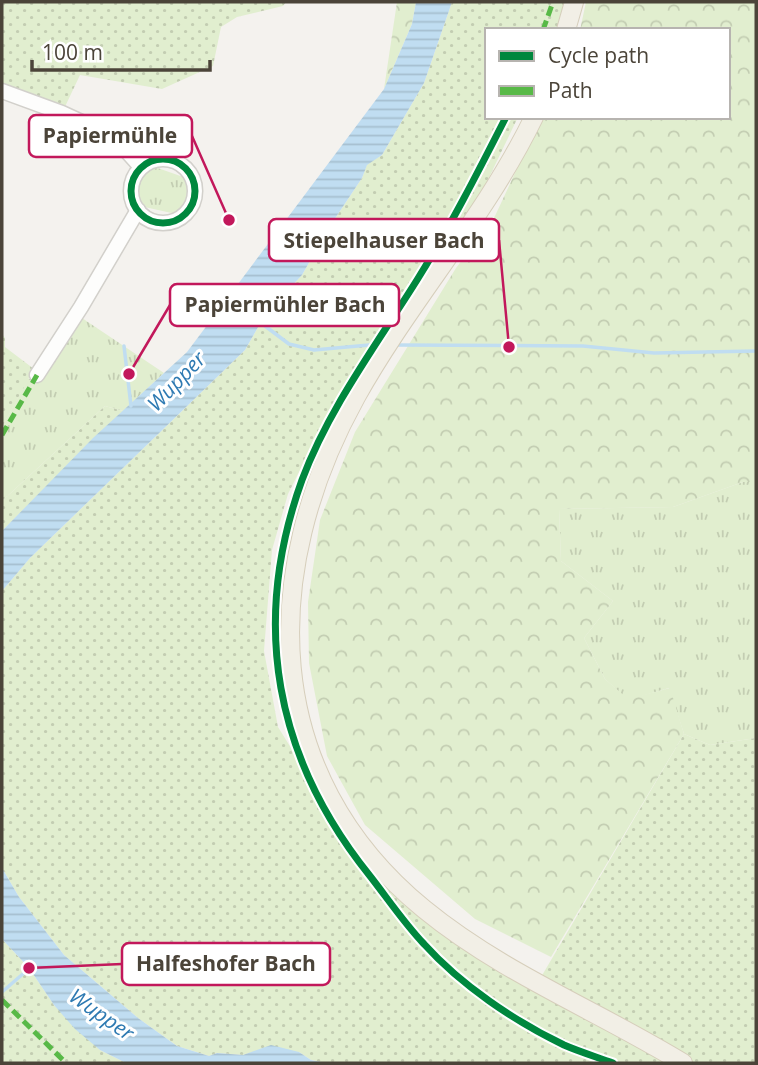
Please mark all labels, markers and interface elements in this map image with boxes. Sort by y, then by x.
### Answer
scale bar [32,28,210,72]
legend [485,28,730,119]
text: 100 m [42,38,103,66]
text: Cycle path [548,41,649,69]
text: Path [548,76,593,104]
callout: Papiermühle [29,115,192,157]
text: Papiermühle [43,121,177,149]
callout: Stiepelhauser Bach [269,219,499,261]
text: Stiepelhauser Bach [283,226,485,254]
callout: Papiermühler Bach [170,284,399,326]
text: Papiermühler Bach [185,290,385,318]
water label: Wupper [141,345,212,417]
callout: Halfeshofer Bach [122,943,330,985]
text: Halfeshofer Bach [136,949,316,977]
water label: Wupper [64,982,141,1047]

